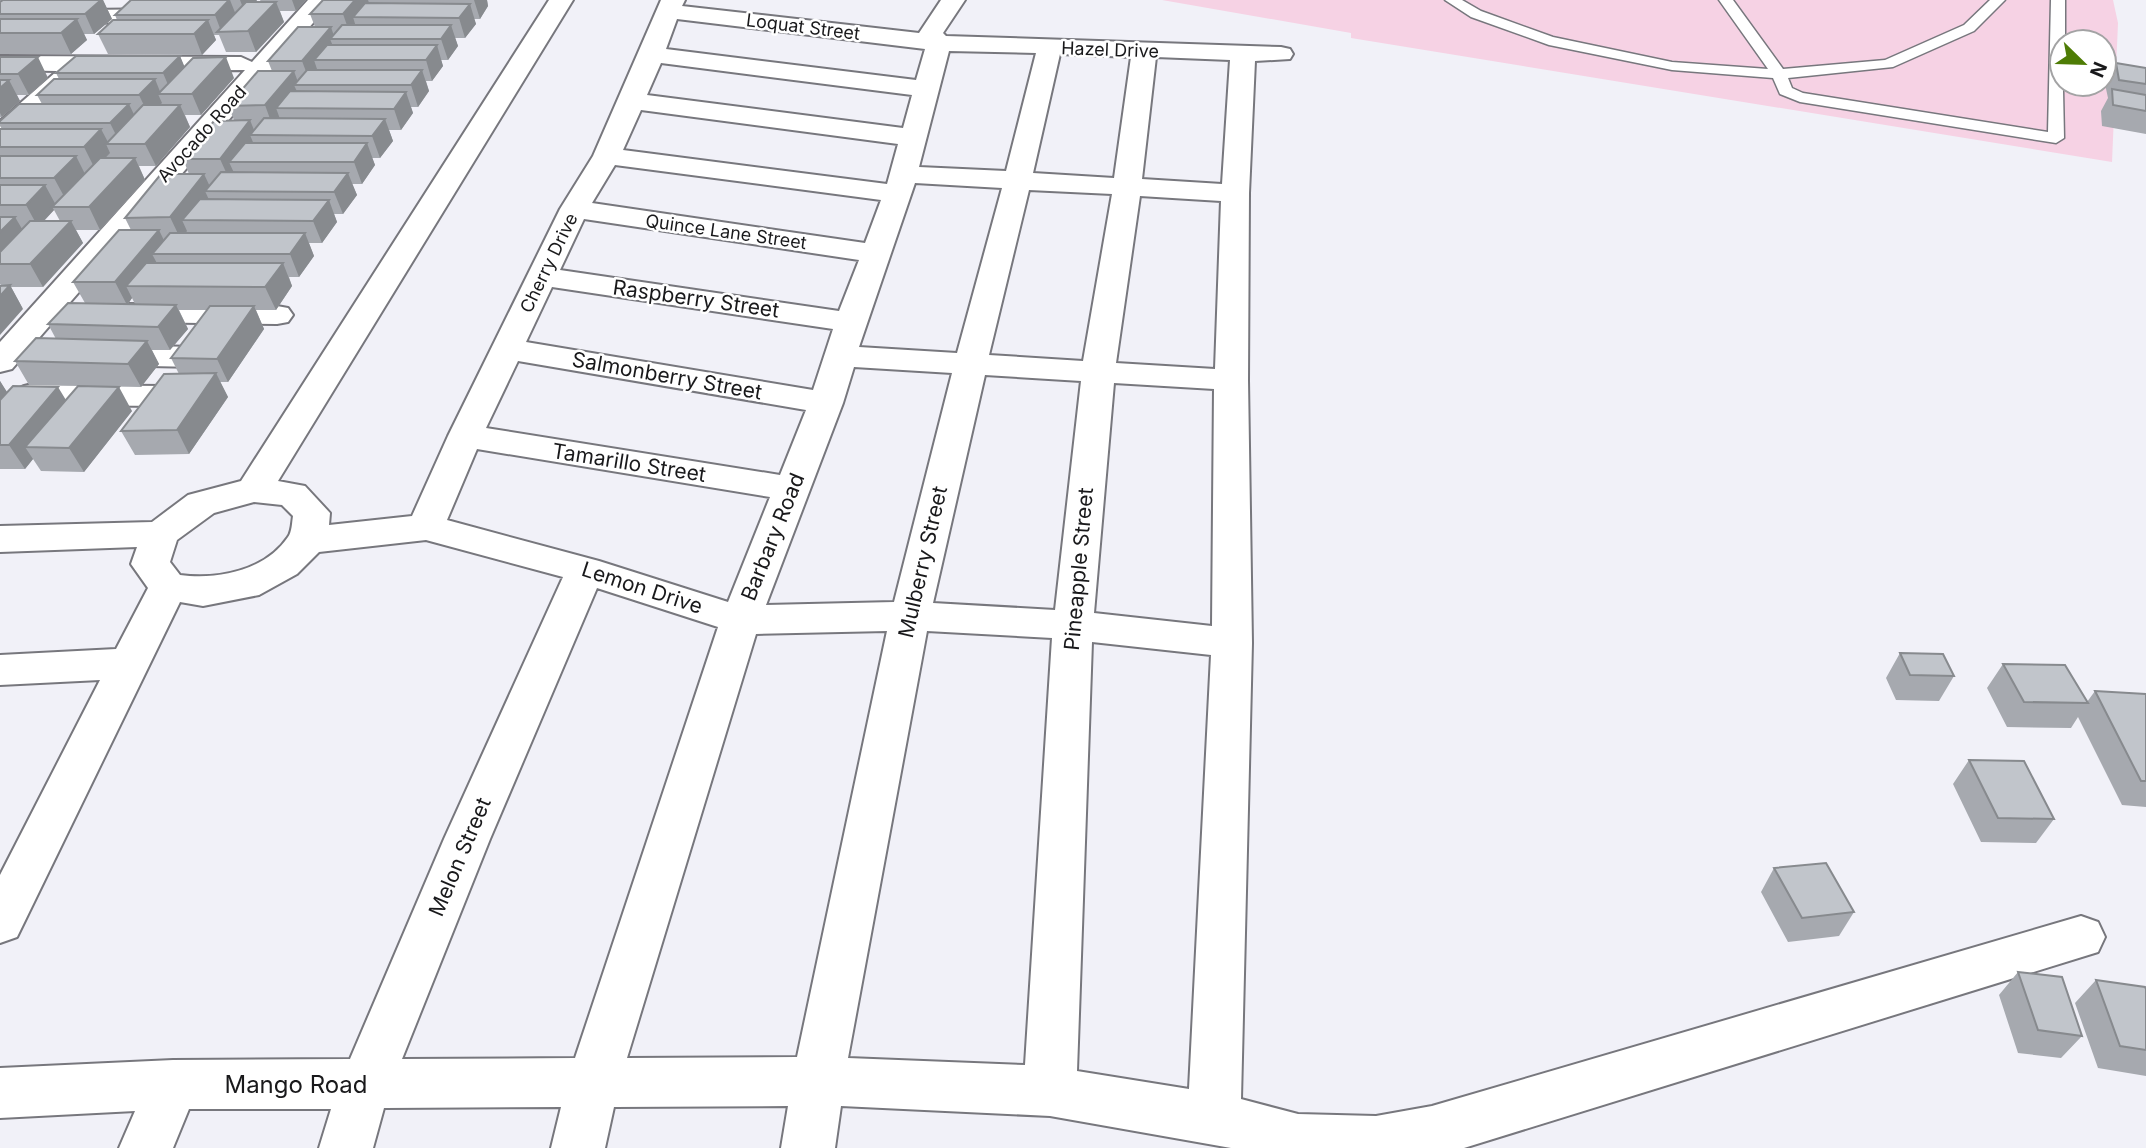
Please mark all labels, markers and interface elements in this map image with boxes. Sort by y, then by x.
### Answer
street label: Loquat Street [745,9,861,44]
north arrow [2048,28,2118,98]
street label: Hazel Drive [1061,37,1159,62]
text: N [2085,58,2112,81]
street label: Avocado Road [153,81,250,186]
street label: Cherry Drive [515,210,582,316]
street label: Quince Lane Street [644,210,808,253]
street label: Raspberry Street [611,274,781,323]
street label: Salmonberry Street [570,347,764,405]
street label: Tamarillo Street [550,438,708,487]
street label: Barbary Road [736,469,809,604]
street label: Mulberry Street [893,483,952,640]
street label: Pineapple Street [1059,486,1098,651]
street label: Lemon Drive [579,556,706,619]
street label: Melon Street [423,794,496,920]
street label: Mango Road [224,1070,368,1099]

